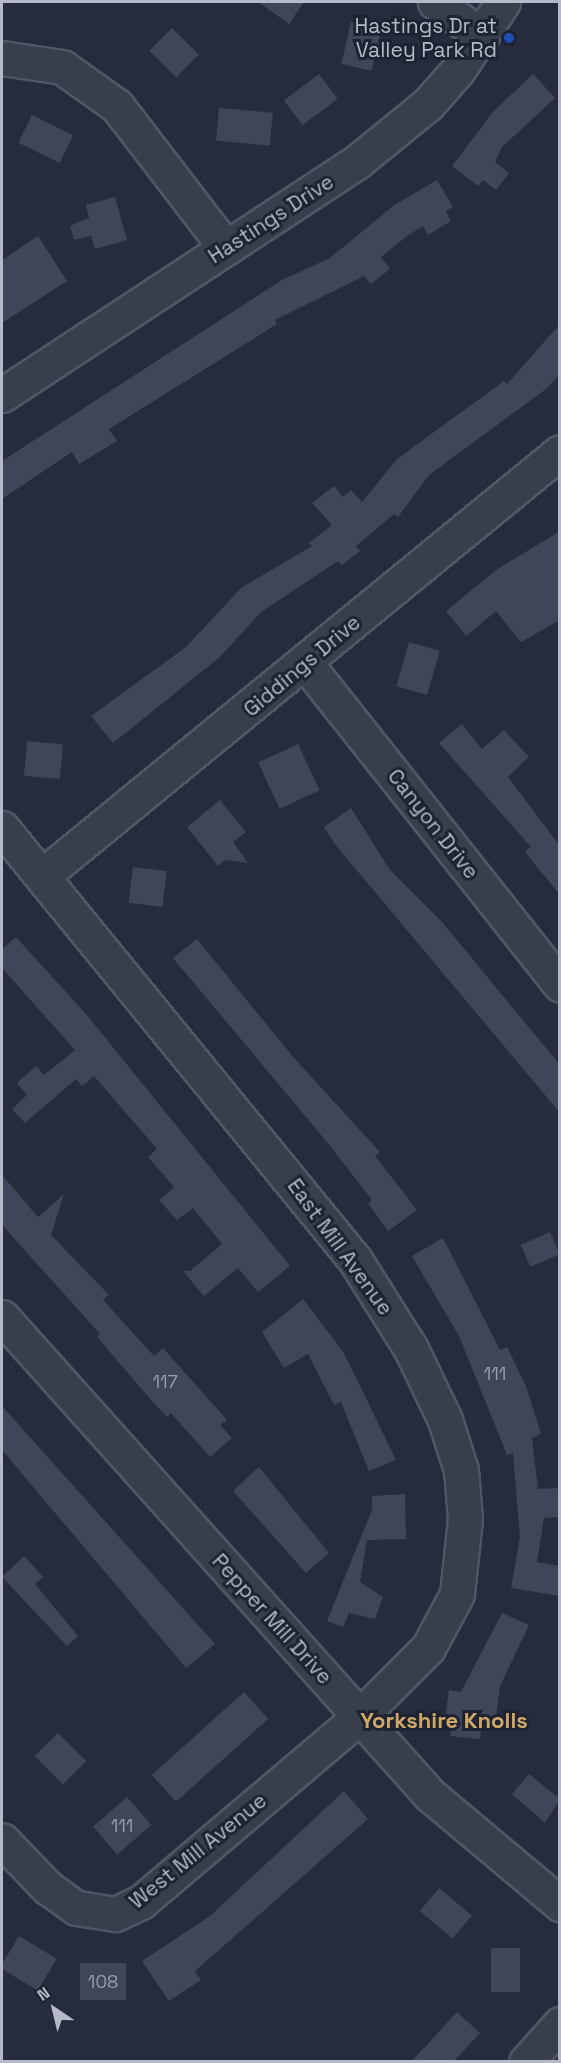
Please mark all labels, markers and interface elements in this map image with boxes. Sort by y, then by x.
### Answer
place label: Hastings Dr at Valley Park Rd [354,13,497,63]
marker: Hastings Dr at Valley Park Rd [502,31,516,45]
street label: Hastings Drive [204,169,338,269]
street label: Giddings Drive [239,610,365,722]
street label: Canyon Drive [382,764,484,884]
street label: East Mill Avenue [282,1174,398,1320]
house number: 111 [484,1363,506,1385]
house number: 117 [152,1371,178,1393]
street label: Pepper Mill Drive [207,1549,337,1689]
district label: Yorkshire Knolls [360,1708,528,1734]
street label: West Mill Avenue [124,1788,272,1914]
house number: 111 [111,1815,133,1837]
house number: 108 [88,1971,118,1993]
north arrow [24,1979,84,2039]
text: N [33,1982,54,2006]

